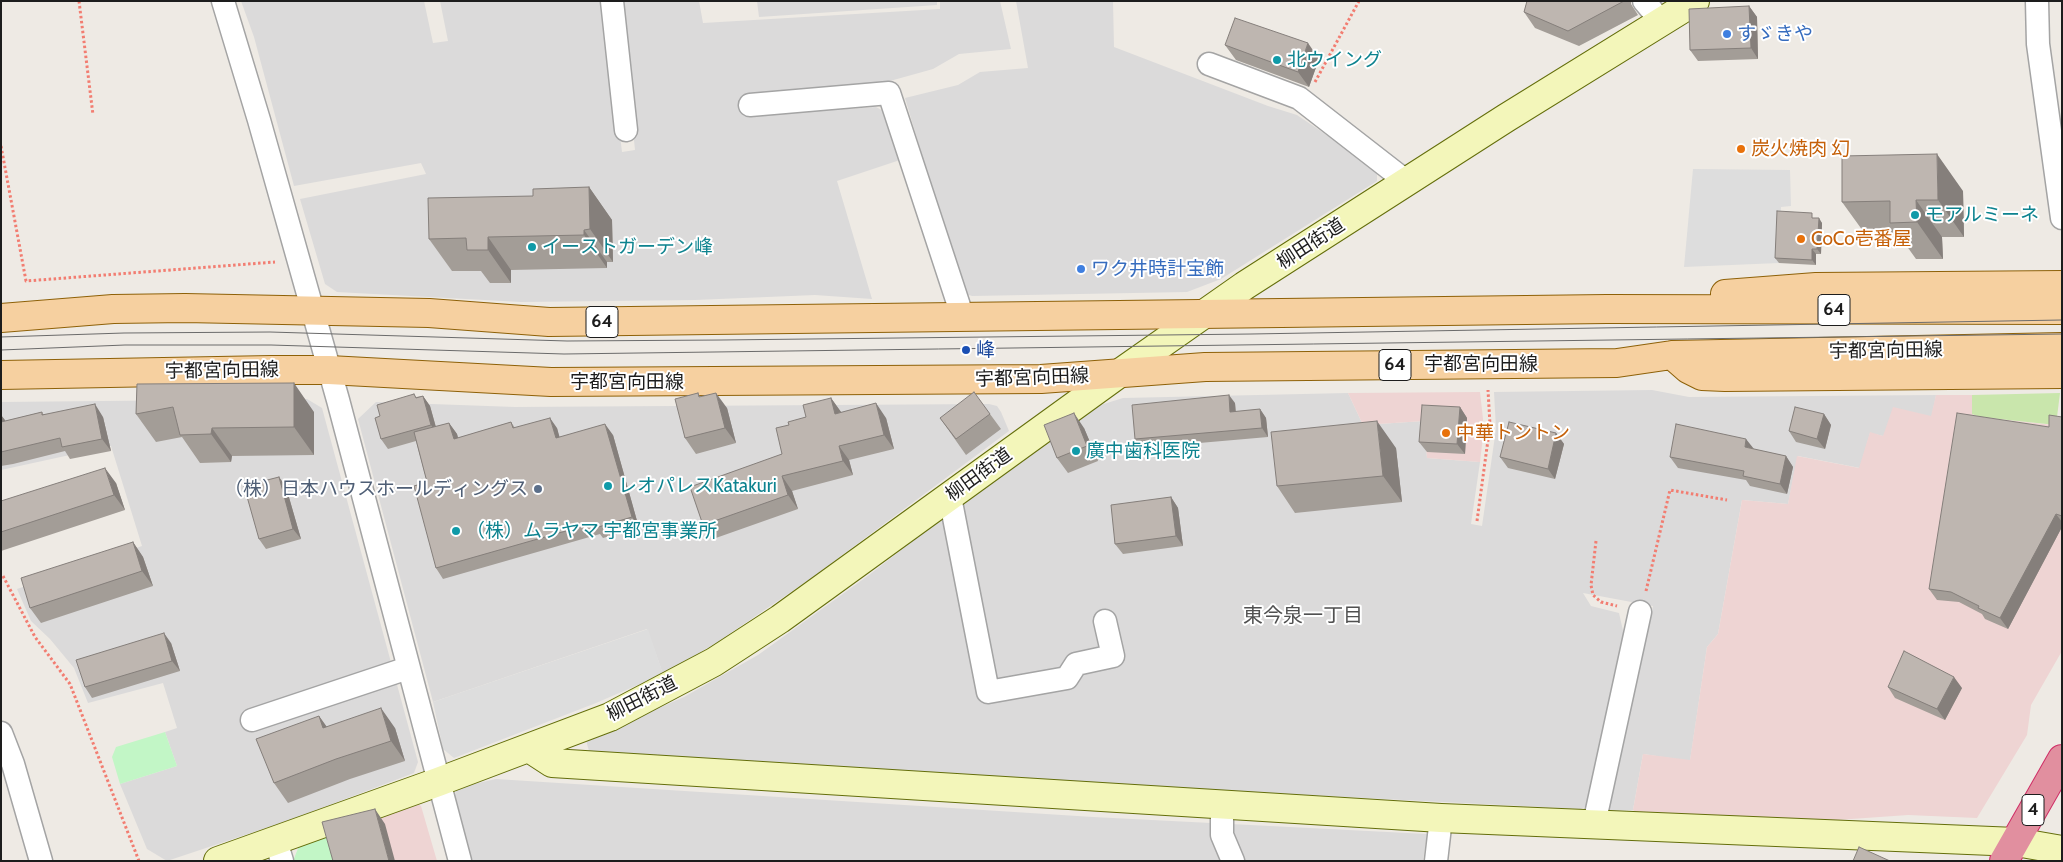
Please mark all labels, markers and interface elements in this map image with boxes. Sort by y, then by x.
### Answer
place label: すゞきや [1737,23,1813,45]
marker: すゞきや [1721,28,1733,40]
place label: 北ウイング [1287,49,1382,71]
marker: 北ウイング [1271,54,1283,66]
place label: 炭火焼肉 幻 [1751,138,1850,160]
marker: 炭火焼肉 幻 [1735,143,1747,155]
place label: モアルミーネ [1925,204,2039,226]
marker: モアルミーネ [1909,209,1921,221]
street label: 柳田街道 [1273,214,1349,274]
place label: CoCo壱番屋 [1811,228,1912,250]
marker: CoCo壱番屋 [1795,233,1807,245]
place label: イーストガーデン峰 [542,236,713,258]
marker: イーストガーデン峰 [526,241,538,253]
place label: ワク井時計宝飾 [1091,258,1224,280]
marker: ワク井時計宝飾 [1075,263,1087,275]
road number: 64 [1818,294,1850,326]
road number: 64 [586,306,618,338]
place label: 峰 [976,339,995,361]
street label: 宇都宮向田線 [1829,339,1943,363]
marker: 峰 [960,344,972,356]
road number: 64 [1379,350,1411,380]
street label: 宇都宮向田線 [1424,353,1538,375]
street label: 宇都宮向田線 [165,359,279,383]
street label: 宇都宮向田線 [975,365,1089,391]
street label: 宇都宮向田線 [570,371,684,393]
place label: 中華トントン [1456,422,1570,444]
marker: 中華トントン [1440,427,1452,439]
place label: 廣中歯科医院 [1086,440,1200,462]
street label: 柳田街道 [942,443,1016,507]
marker: 廣中歯科医院 [1070,445,1082,457]
place label: レオパレスKatakuri [618,475,777,497]
place label: （株）日本ハウスホールディングス [224,478,528,500]
marker: レオパレスKatakuri [602,480,614,492]
marker: （株）日本ハウスホールディングス [532,483,544,495]
place label: （株）ムラヤマ 宇都宮事業所 [466,520,717,542]
marker: （株）ムラヤマ 宇都宮事業所 [450,525,462,537]
district label: 東今泉一丁目 [1243,604,1363,628]
street label: 柳田街道 [603,672,681,726]
road number: 4 [2022,794,2044,826]

